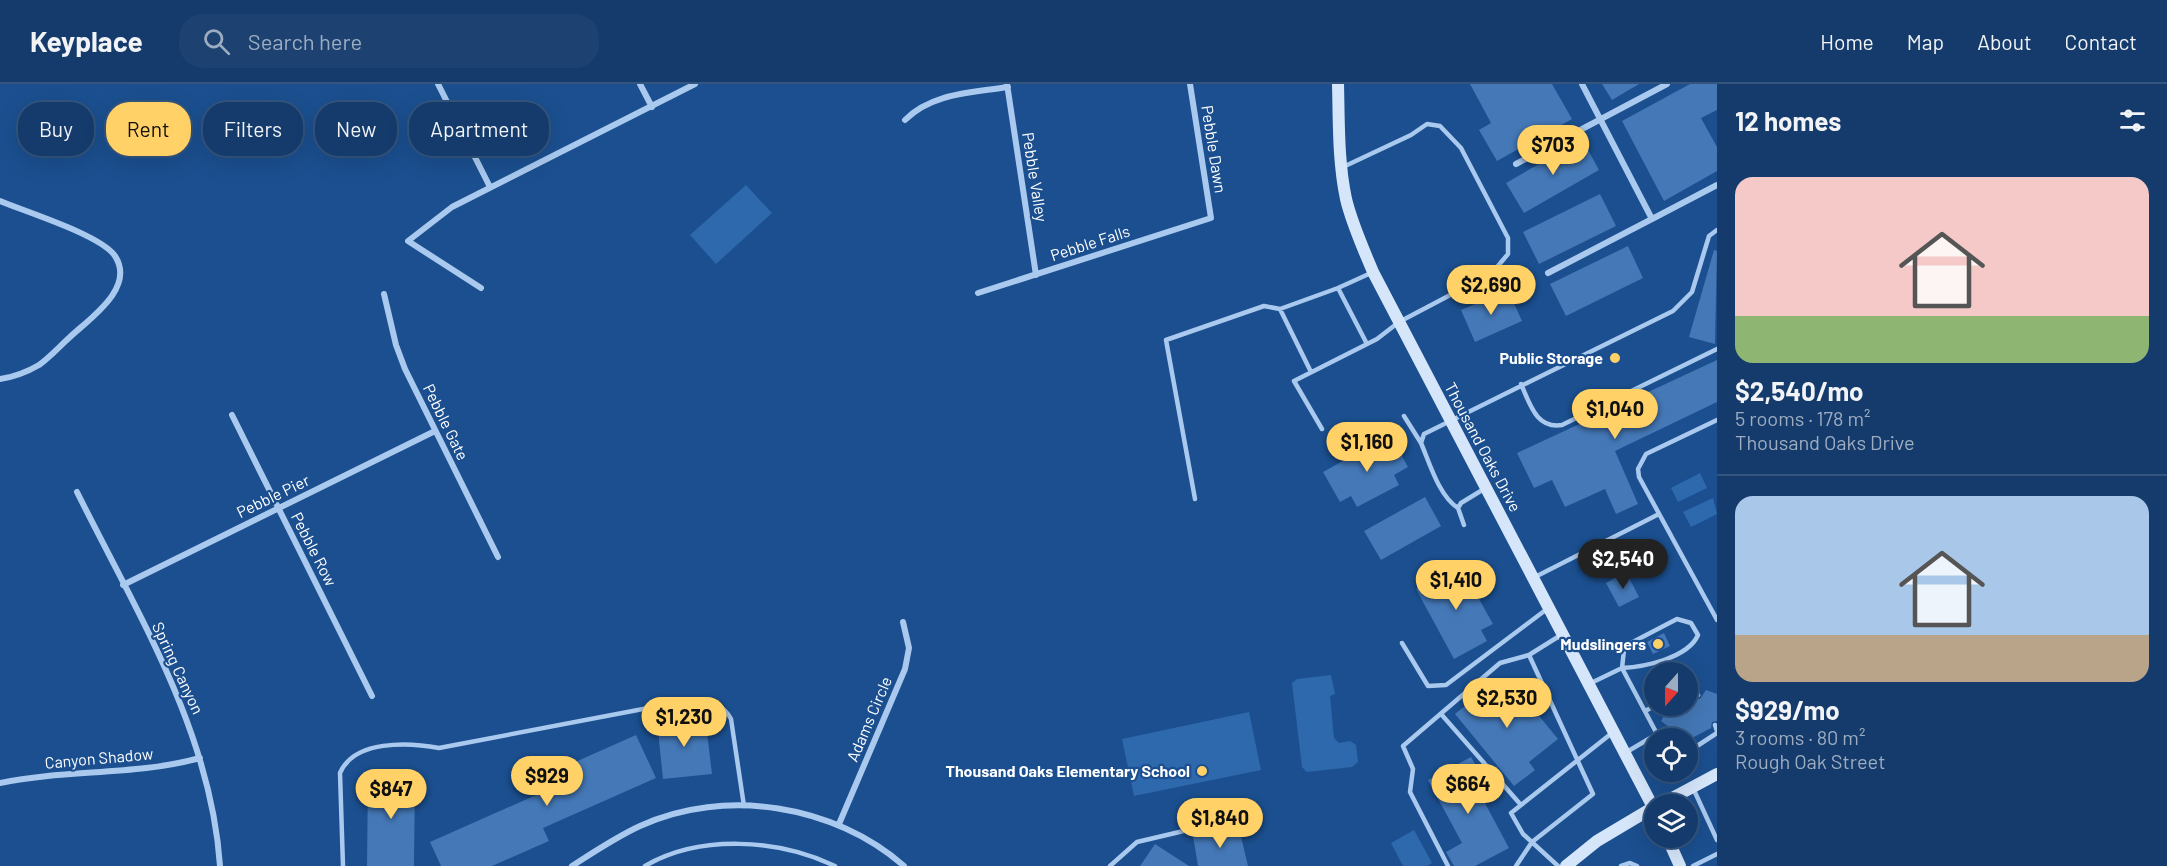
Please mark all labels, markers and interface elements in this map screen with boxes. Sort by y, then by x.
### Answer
search box [179,14,599,68]
text: Keyplace [30,24,143,58]
icon: search [200,25,233,58]
text: Search here [248,28,362,54]
text: Home [1820,29,1874,54]
text: Map [1907,29,1944,54]
text: About [1977,29,2032,54]
text: Contact [2065,29,2137,54]
chip: Buy [18,102,94,156]
chip: Rent [106,102,191,156]
chip: Filters [203,102,303,156]
chip: New [315,102,397,156]
chip: Apartment [409,102,549,156]
street label: Pebble Dawn [1198,104,1231,194]
icon: filters [2116,104,2149,137]
text: 12 homes [1735,105,1841,136]
pin: $703 [1517,125,1589,176]
street label: Pebble Valley [1019,131,1052,224]
text: $703 [1531,132,1575,156]
icon: home [1888,216,1996,324]
street label: Pebble Falls [1048,221,1132,264]
pin: $2,690 [1442,265,1540,316]
text: $2,690 [1461,272,1521,296]
place label: Public Storage [1499,348,1603,367]
marker: Public Storage [1608,351,1622,365]
text: $2,540/mo [1735,375,1864,406]
street label: Thousand Oaks Drive [1441,379,1526,515]
street label: Pebble Gate [420,381,473,463]
pin: $1,040 [1566,389,1664,440]
text: $1,040 [1586,396,1644,420]
text: 5 rooms · 178 m² [1735,406,1871,430]
pin: $1,160 [1318,422,1416,473]
text: $1,160 [1340,429,1394,453]
text: Thousand Oaks Drive [1735,430,1915,454]
street label: Pebble Pier [233,470,312,521]
street label: Pebble Row [288,509,341,589]
icon: home [1888,535,1996,643]
pin: $2,540 [1574,539,1672,590]
text: $2,540 [1592,546,1654,570]
pin: $1,410 [1407,560,1505,611]
text: $1,410 [1430,567,1482,591]
street label: Spring Canyon [149,619,208,717]
place label: Mudslingers [1560,634,1646,653]
marker: Mudslingers [1651,637,1665,651]
north arrow [1644,662,1698,716]
map controls [1644,662,1698,848]
street label: Adams Circle [842,673,895,764]
pin: $2,530 [1458,678,1556,729]
text: $2,530 [1477,685,1537,709]
text: $929/mo [1735,694,1840,725]
pin: $1,230 [635,697,733,748]
text: $1,230 [656,704,712,728]
text: 3 rooms · 80 m² [1735,725,1865,749]
button: locate [1644,728,1698,782]
street label: Canyon Shadow [44,743,154,772]
text: Rough Oak Street [1735,749,1885,773]
pin: $929 [511,756,583,807]
place label: Thousand Oaks Elementary School [946,761,1190,780]
text: $929 [525,763,569,787]
marker: Thousand Oaks Elementary School [1195,764,1209,778]
pin: $664 [1432,764,1504,815]
pin: $847 [355,769,427,820]
text: $664 [1445,771,1491,795]
text: $847 [370,776,412,800]
button: layers [1644,794,1698,848]
pin: $1,840 [1171,798,1269,849]
text: $1,840 [1191,805,1249,829]

